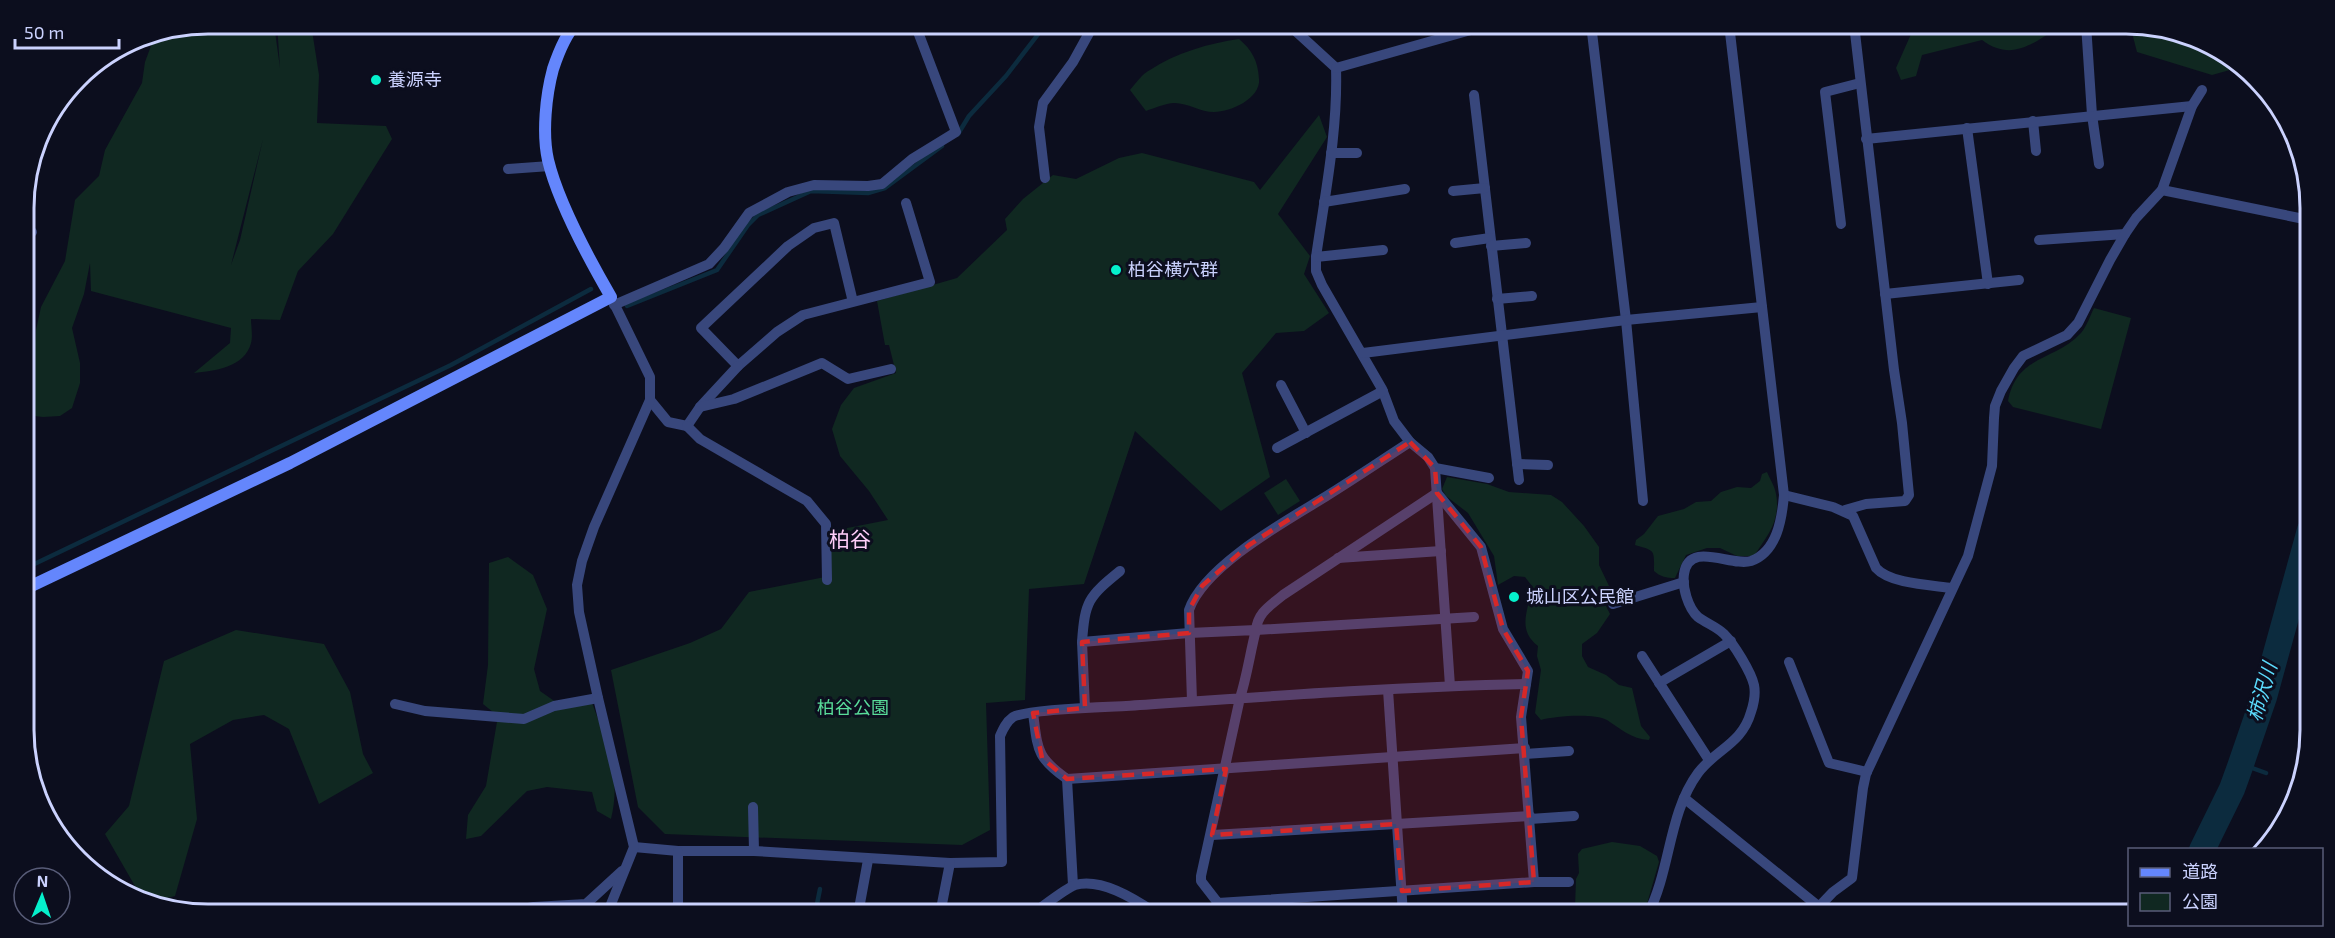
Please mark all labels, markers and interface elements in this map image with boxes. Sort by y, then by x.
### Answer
scale bar [15,12,118,50]
text: 50 m [24,21,64,43]
place label: 養源寺 [388,68,442,90]
marker: 養源寺 [369,73,383,87]
place label: 柏谷横穴群 [1128,258,1218,280]
marker: 柏谷横穴群 [1109,263,1123,277]
district label: 柏谷 [829,526,871,551]
place label: 城山区公民館 [1526,585,1634,607]
marker: 城山区公民館 [1507,590,1521,604]
water label: 柿沢川 [2241,658,2281,724]
park label: 柏谷公園 [817,696,889,718]
legend [2128,848,2323,926]
text: 道路 [2182,860,2218,882]
north arrow [12,866,72,926]
text: N [36,871,49,890]
text: 公園 [2182,890,2218,912]

